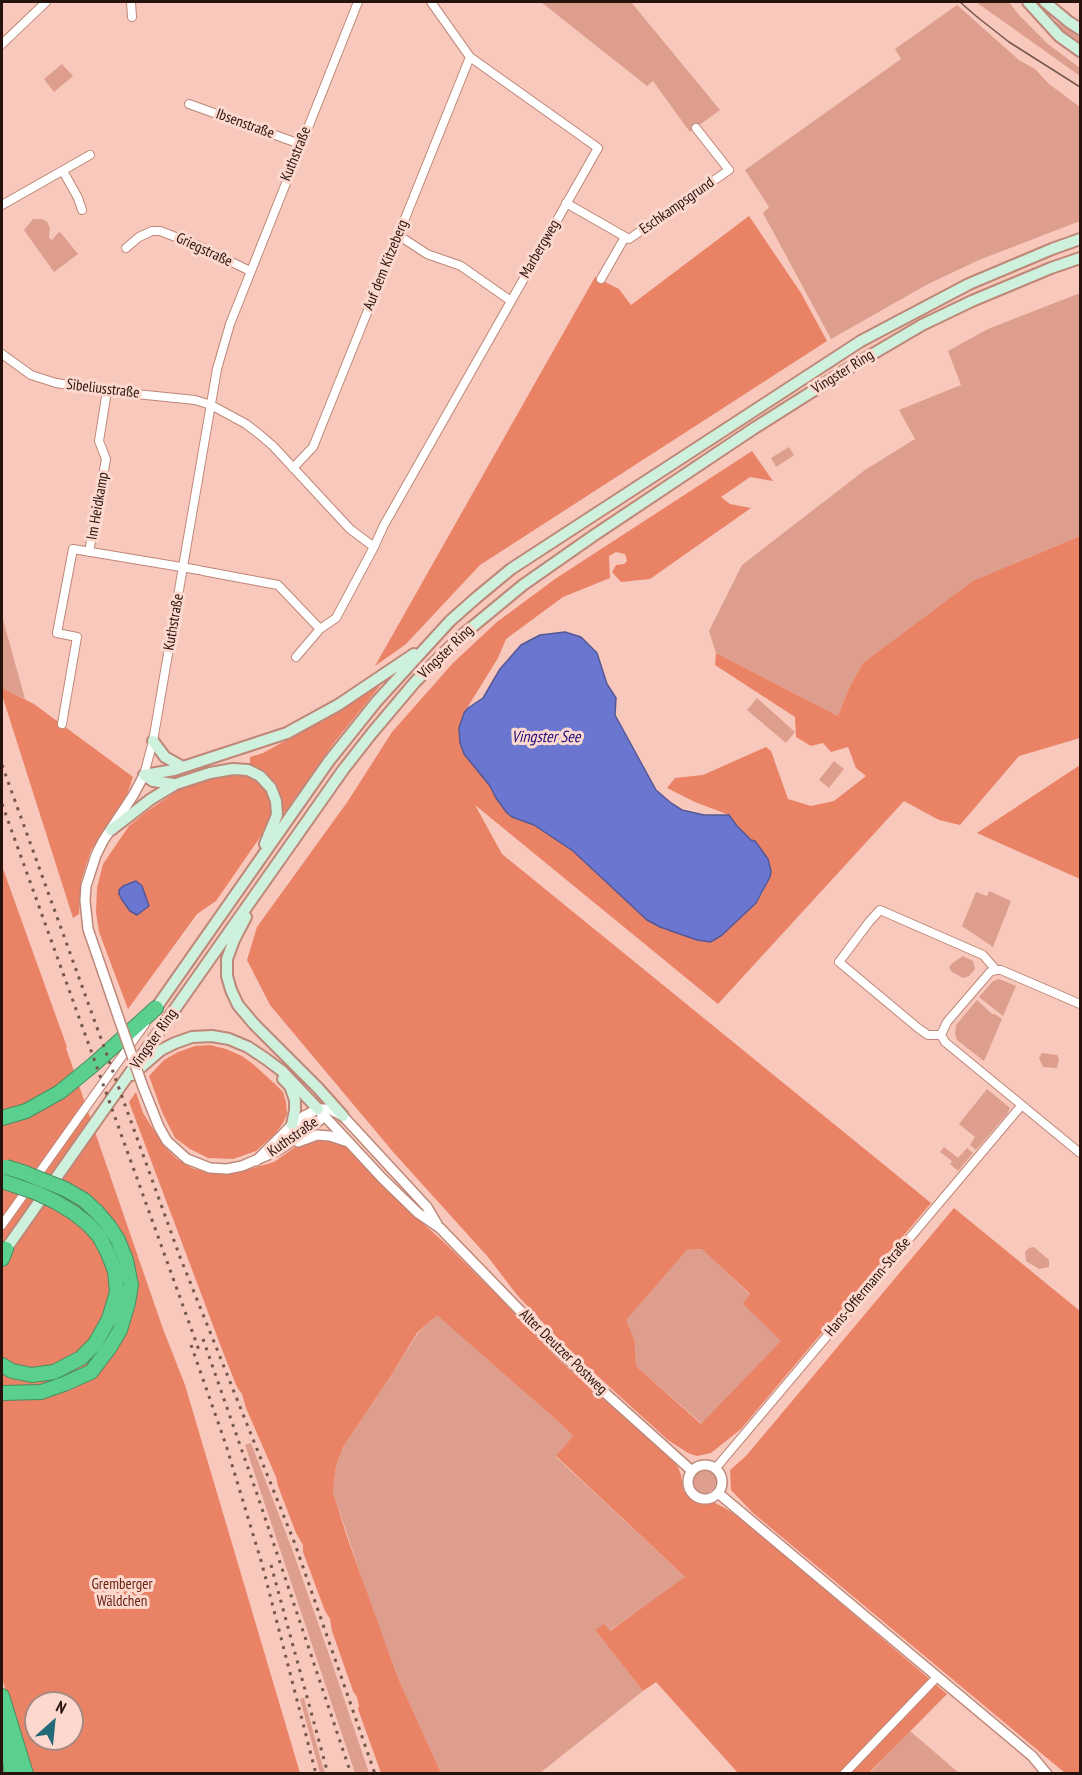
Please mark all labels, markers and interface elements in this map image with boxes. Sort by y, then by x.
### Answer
street label: Ibsenstraße [213,105,277,143]
street label: Kuthstraße [277,124,315,184]
street label: Eschkampsgrund [636,174,718,238]
street label: Auf dem Kitzeberg [360,217,412,313]
street label: Marbergweg [516,217,564,281]
street label: Griegstraße [173,229,235,271]
street label: Vingster Ring [809,346,877,398]
street label: Sibeliusstraße [65,376,141,402]
street label: Im Heidkamp [83,471,113,541]
street label: Kuthstraße [160,592,188,652]
street label: Vingster Ring [415,621,477,683]
water label: Vingster See [512,727,580,747]
street label: Vingster Ring [127,1005,181,1073]
street label: Kuthstraße [264,1113,322,1161]
street label: Hans-Offermann-Straße [821,1234,915,1340]
street label: Alter Deutzer Postweg [515,1306,611,1398]
park label: Gremberger Wäldchen [91,1576,153,1611]
north arrow [24,1691,84,1751]
text: N [53,1696,70,1718]

